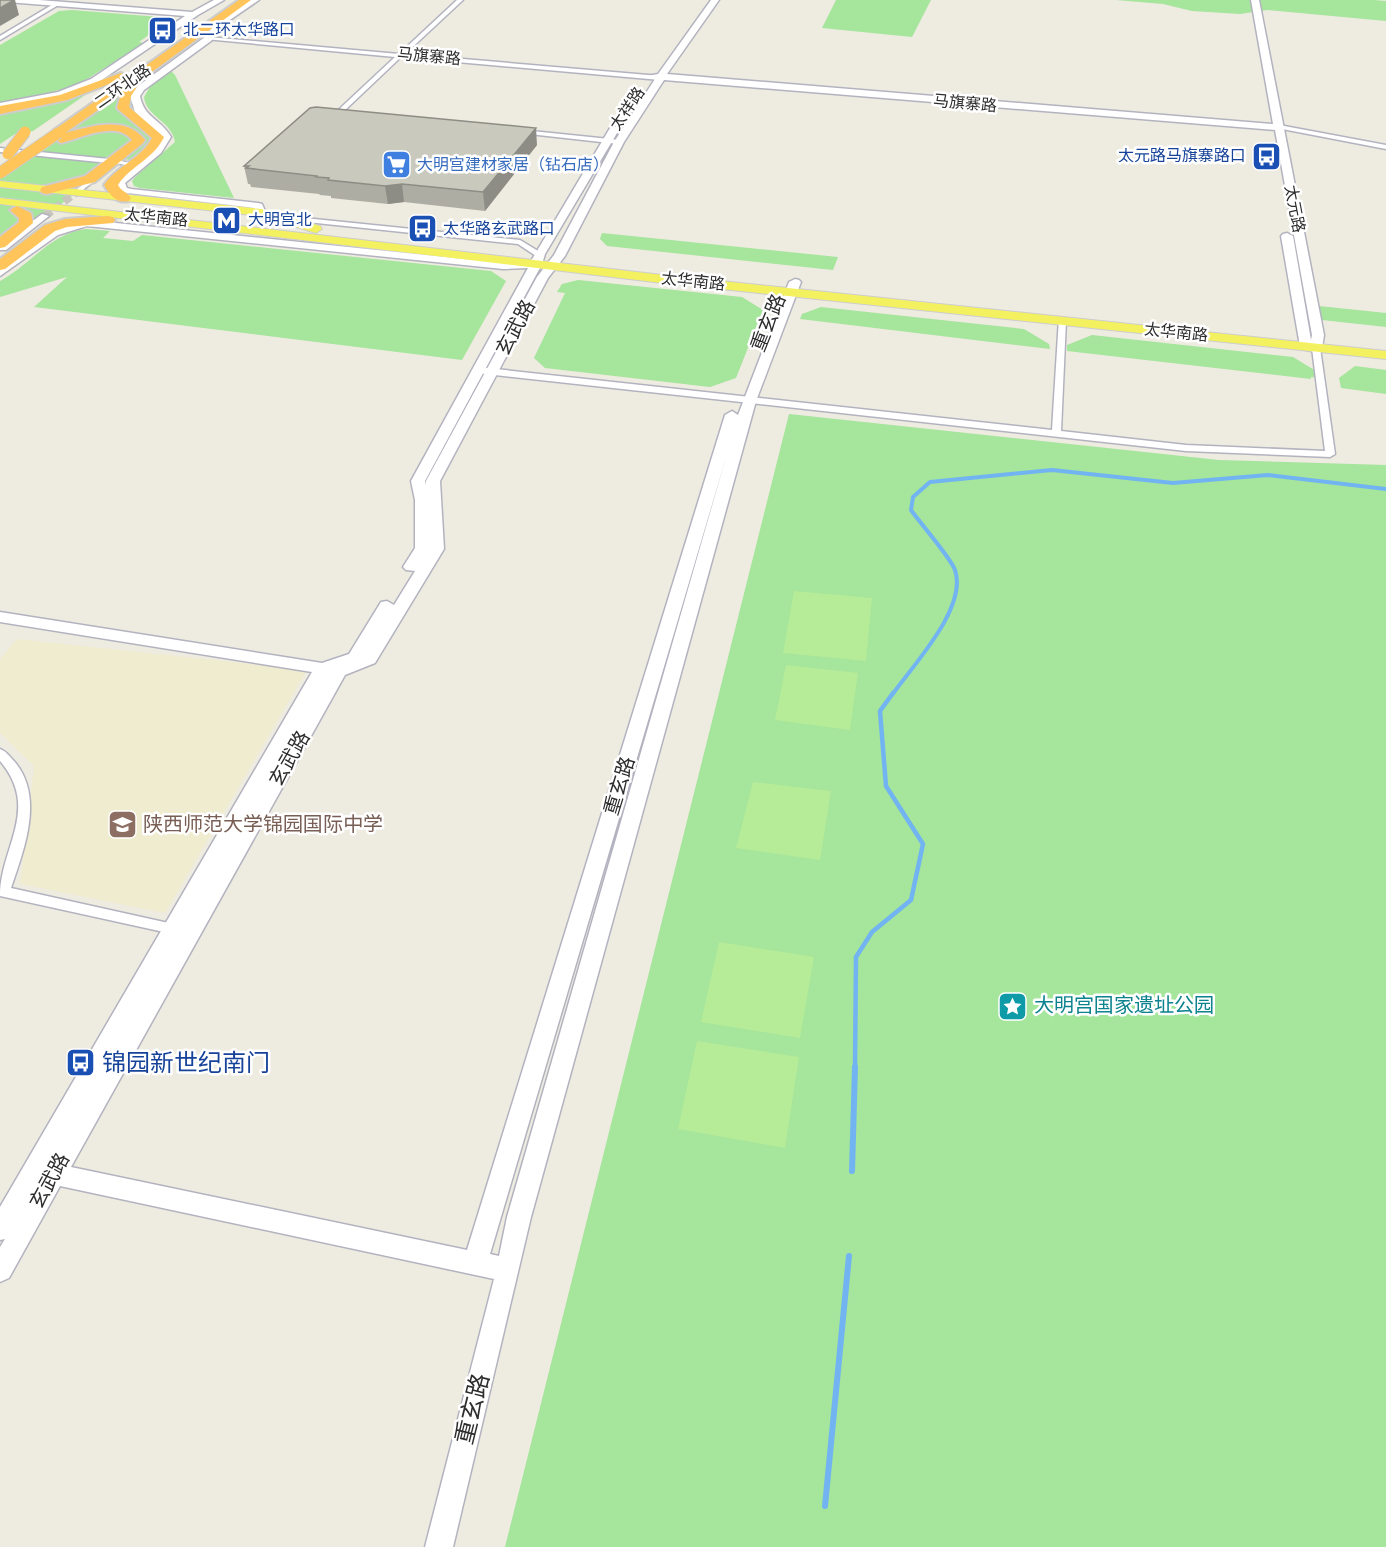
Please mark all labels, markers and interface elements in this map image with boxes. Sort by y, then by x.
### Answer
bus stop icon: 北二环太华路口 [146,14,178,46]
place label: 北二环太华路口 [183,21,295,40]
street label: 马旗寨路 [396,45,462,69]
street label: 二环北路 [91,61,155,113]
street label: 太祥路 [607,84,649,134]
street label: 马旗寨路 [932,92,998,116]
bus stop icon: 太元路马旗寨路口 [1251,140,1283,172]
place label: 太元路马旗寨路口 [1118,147,1246,166]
supermarket icon: 大明宫建材家居（钻石店） [380,149,412,181]
place label: 大明宫建材家居（钻石店） [417,156,609,175]
street label: 太元路 [1280,184,1308,234]
metro station icon: 大明宫北 [211,204,243,236]
street label: 太华南路 [123,205,189,231]
place label: 大明宫北 [248,211,312,230]
bus stop icon: 太华路玄武路口 [406,213,438,245]
place label: 太华路玄武路口 [443,220,555,239]
street label: 太华南路 [660,269,726,295]
street label: 重玄路 [747,291,791,355]
street label: 玄武路 [491,296,541,360]
street label: 太华南路 [1143,320,1209,346]
street label: 玄武路 [265,727,315,791]
street label: 重玄路 [600,754,640,818]
school or university icon: 陕西师范大学锦园国际中学 [106,809,138,841]
place label: 陕西师范大学锦园国际中学 [143,813,383,837]
place icon: 大明宫国家遗址公园 [997,990,1029,1022]
place label: 大明宫国家遗址公园 [1034,994,1214,1018]
bus stop icon: 锦园新世纪南门 [65,1047,97,1079]
place label: 锦园新世纪南门 [102,1049,270,1078]
street label: 玄武路 [25,1149,75,1213]
street label: 重玄路 [450,1371,496,1447]

